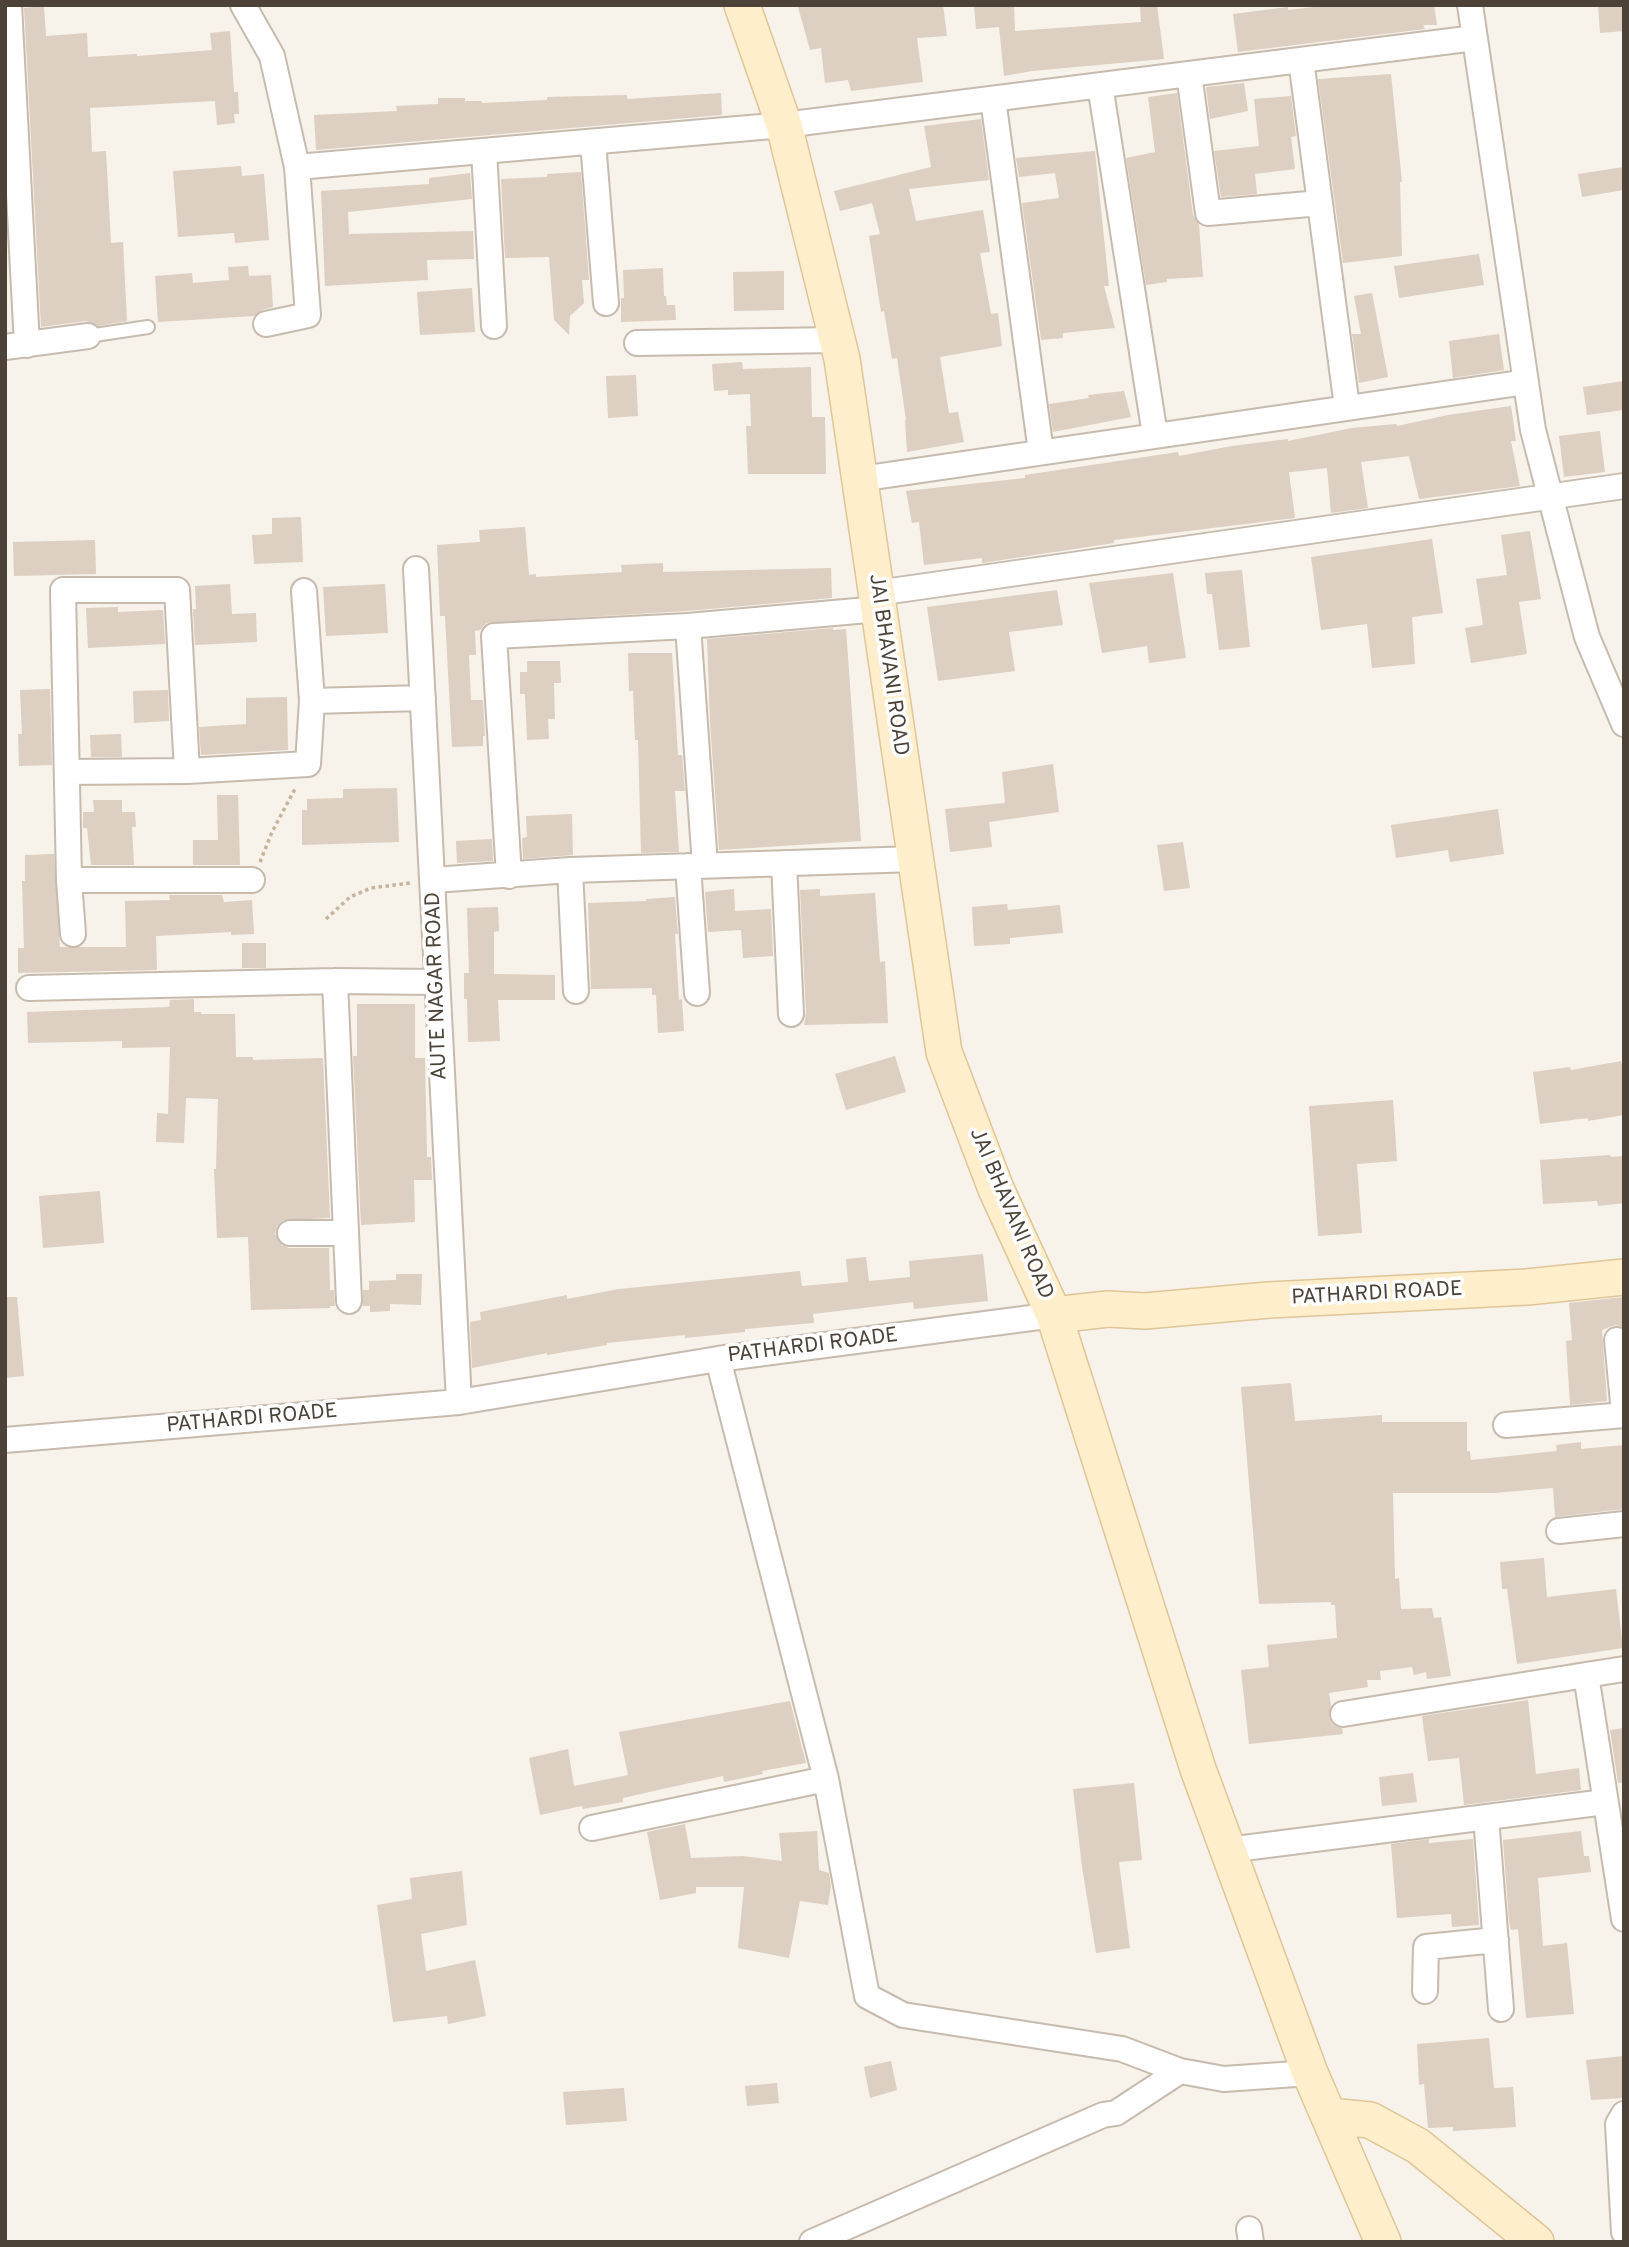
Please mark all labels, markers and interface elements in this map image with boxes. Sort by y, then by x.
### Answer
street label: JAI BHAVANI ROAD [862,572,912,758]
street label: AUTE NAGAR ROAD [422,891,454,1081]
street label: JAI BHAVANI ROAD [963,1125,1057,1303]
street label: PATHARDI ROADE [1291,1278,1463,1312]
street label: PATHARDI ROADE [726,1324,900,1370]
street label: PATHARDI ROADE [166,1400,338,1440]

